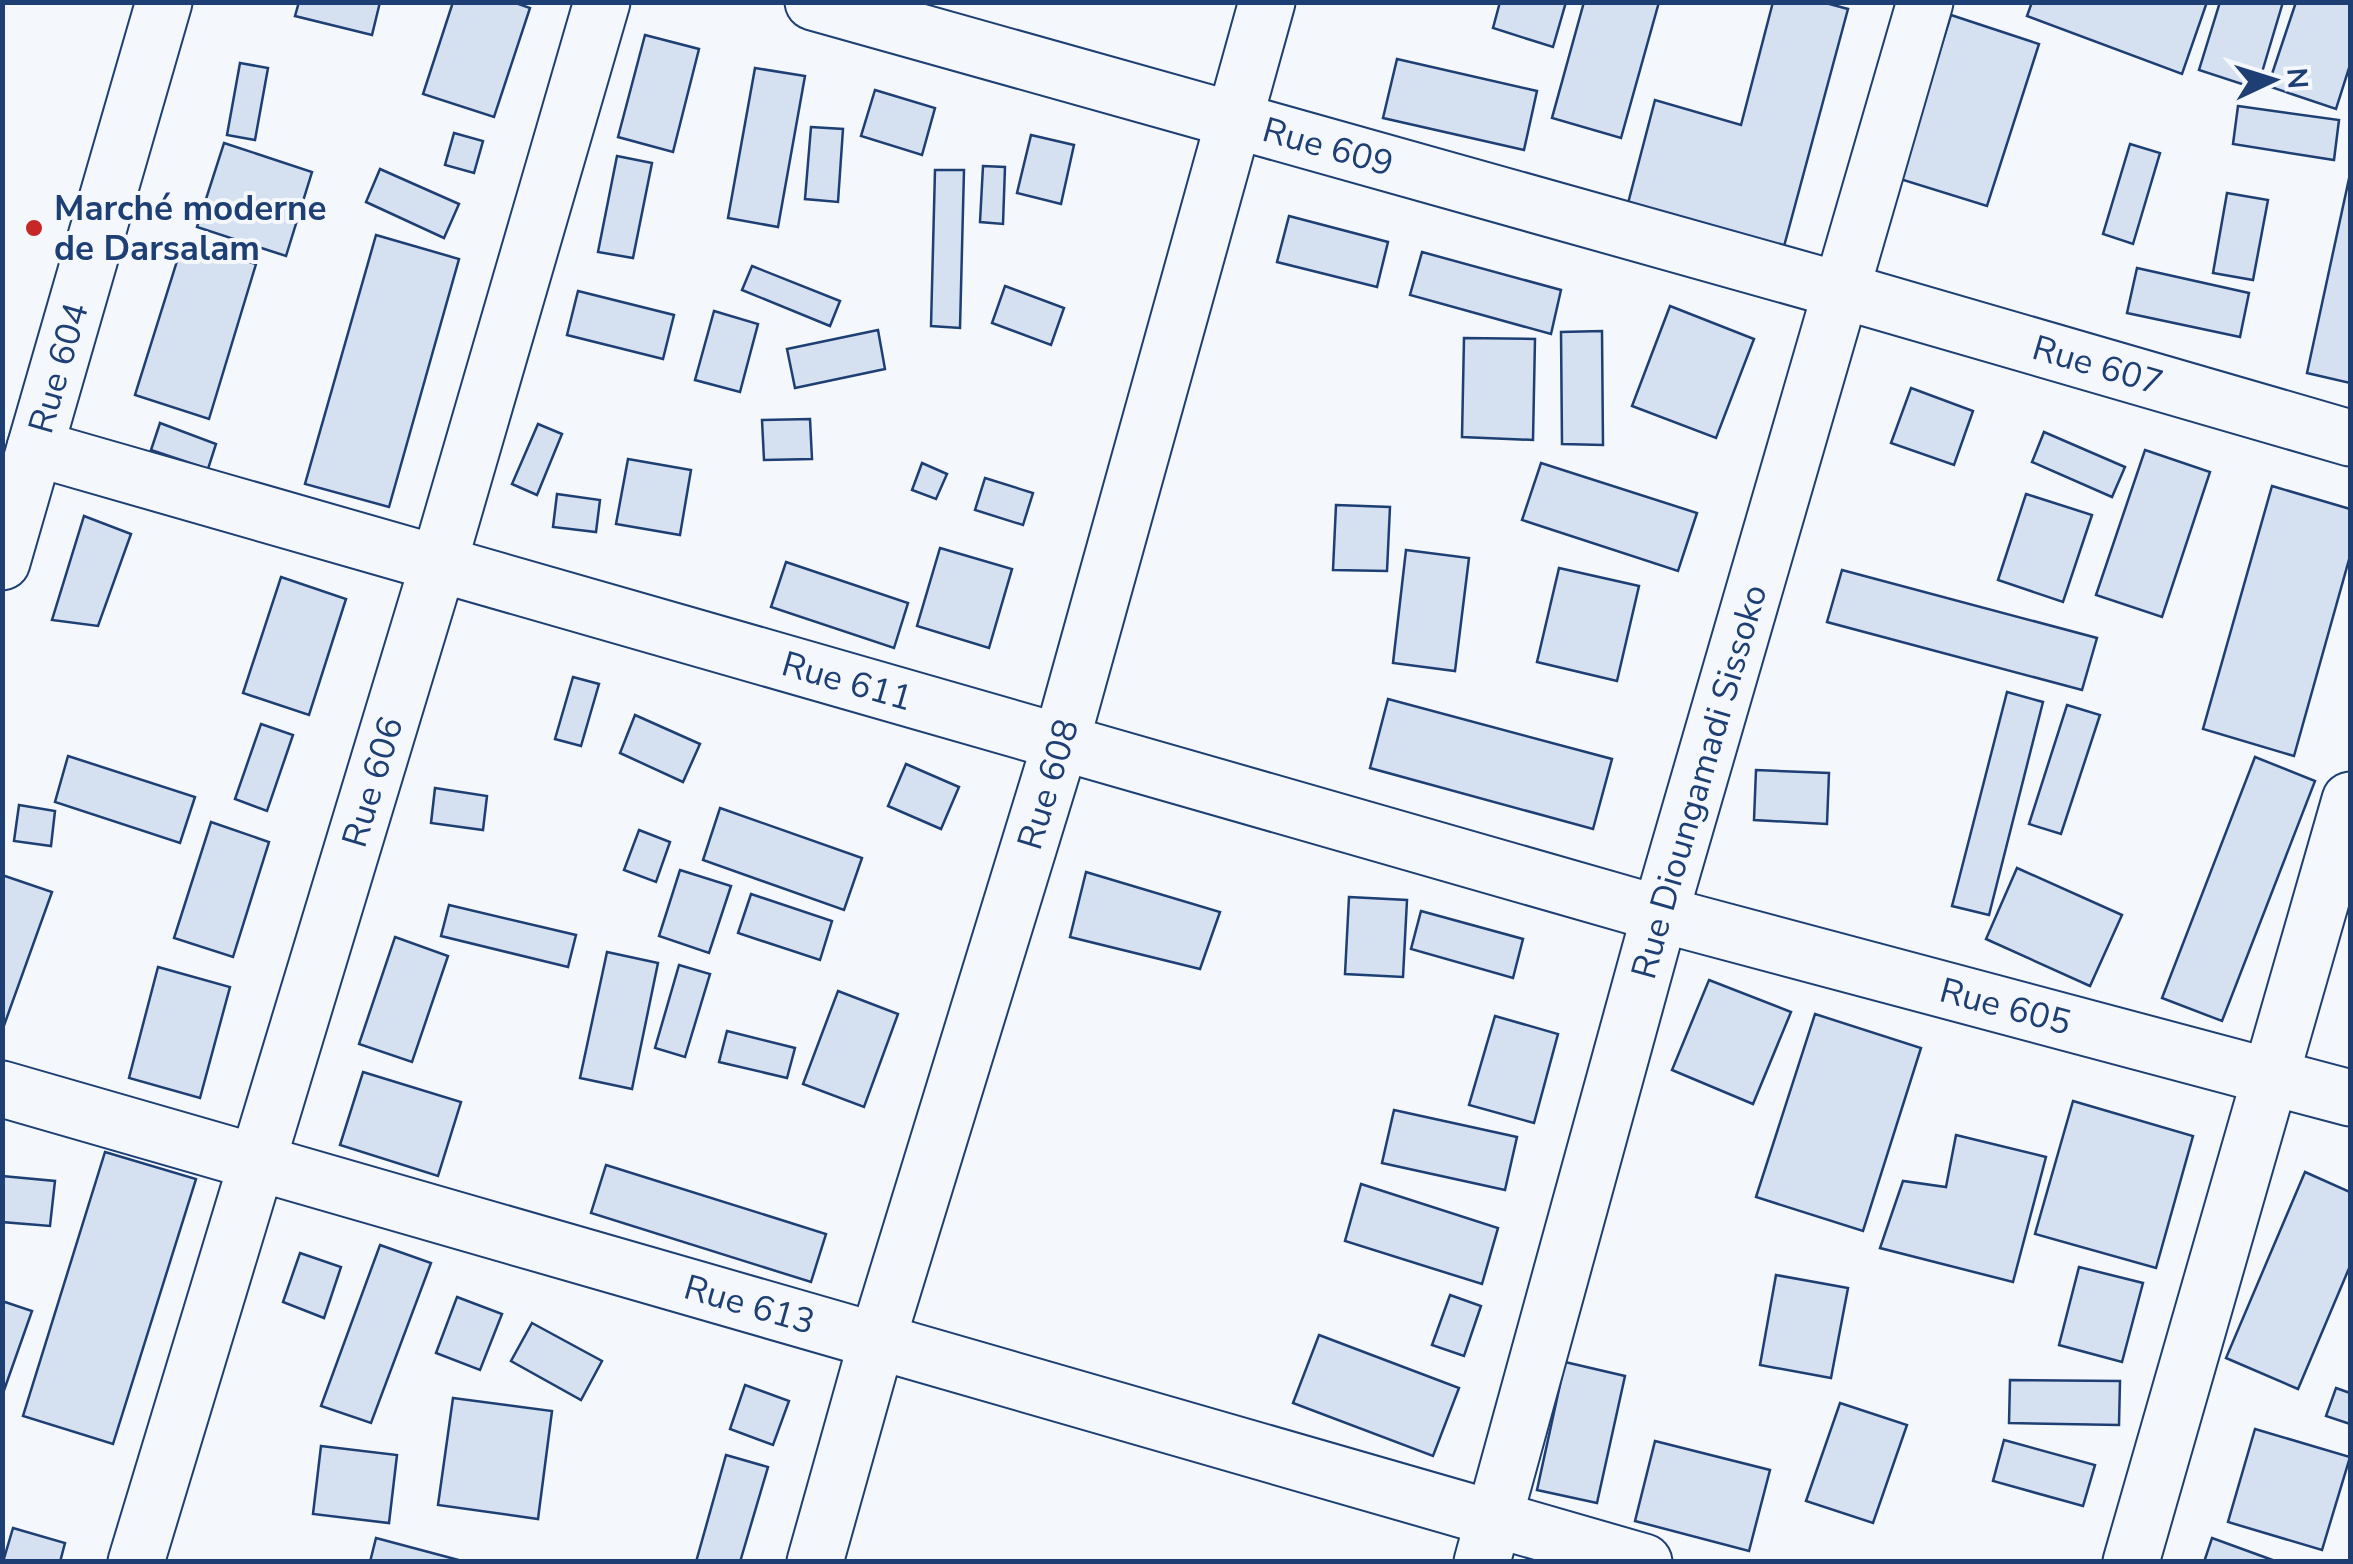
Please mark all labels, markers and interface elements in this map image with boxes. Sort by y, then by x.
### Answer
north arrow [2223,30,2323,130]
text: N [2277,67,2317,90]
street label: Rue 609 [1257,106,1399,188]
place label: Marché moderne de Darsalam [54,185,326,272]
marker: Marché moderne de Darsalam [23,217,45,239]
street label: Rue 604 [17,297,100,439]
street label: Rue 607 [2027,324,2168,407]
street label: Rue Dioungamadi Sissoko [1620,579,1779,984]
street label: Rue 611 [776,640,918,722]
street label: Rue 606 [331,711,415,853]
street label: Rue 608 [1006,714,1090,855]
street label: Rue 605 [1935,967,2076,1047]
street label: Rue 613 [679,1264,820,1346]

